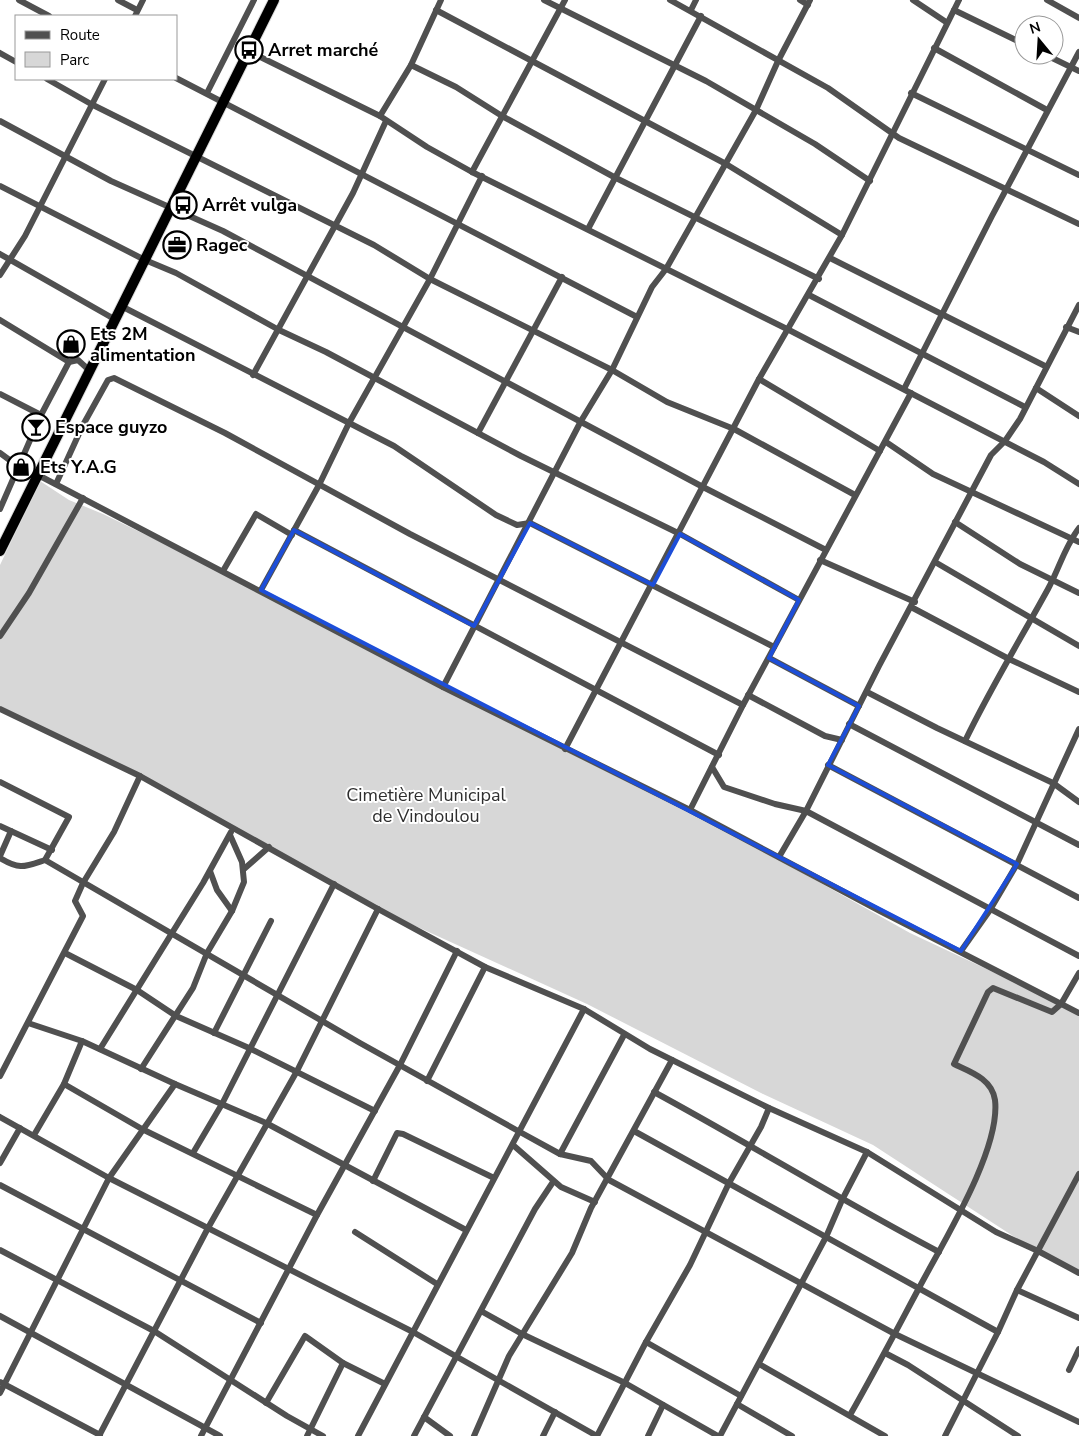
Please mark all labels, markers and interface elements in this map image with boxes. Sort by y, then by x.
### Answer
legend [15,15,178,80]
north arrow [1014,15,1064,65]
text: N [1027,17,1043,39]
text: Route [60,25,100,45]
bus stop icon: Arret marché [234,35,264,65]
place label: Arret marché [268,38,378,62]
text: Parc [60,50,89,70]
bus stop icon: Arrêt vulga [168,190,198,220]
place label: Arrêt vulga [202,193,297,217]
office icon: Ragec [162,230,192,260]
place label: Ragec [196,233,248,257]
place label: Ets 2M alimentation [90,322,195,367]
shop icon: Ets 2M alimentation [56,329,86,359]
bar icon: Espace guyzo [21,412,51,442]
place label: Espace guyzo [55,415,167,439]
shop icon: Ets Y.A.G [6,452,36,482]
place label: Ets Y.A.G [40,455,117,479]
park label: Cimetière Municipal de Vindoulou [346,783,506,828]

